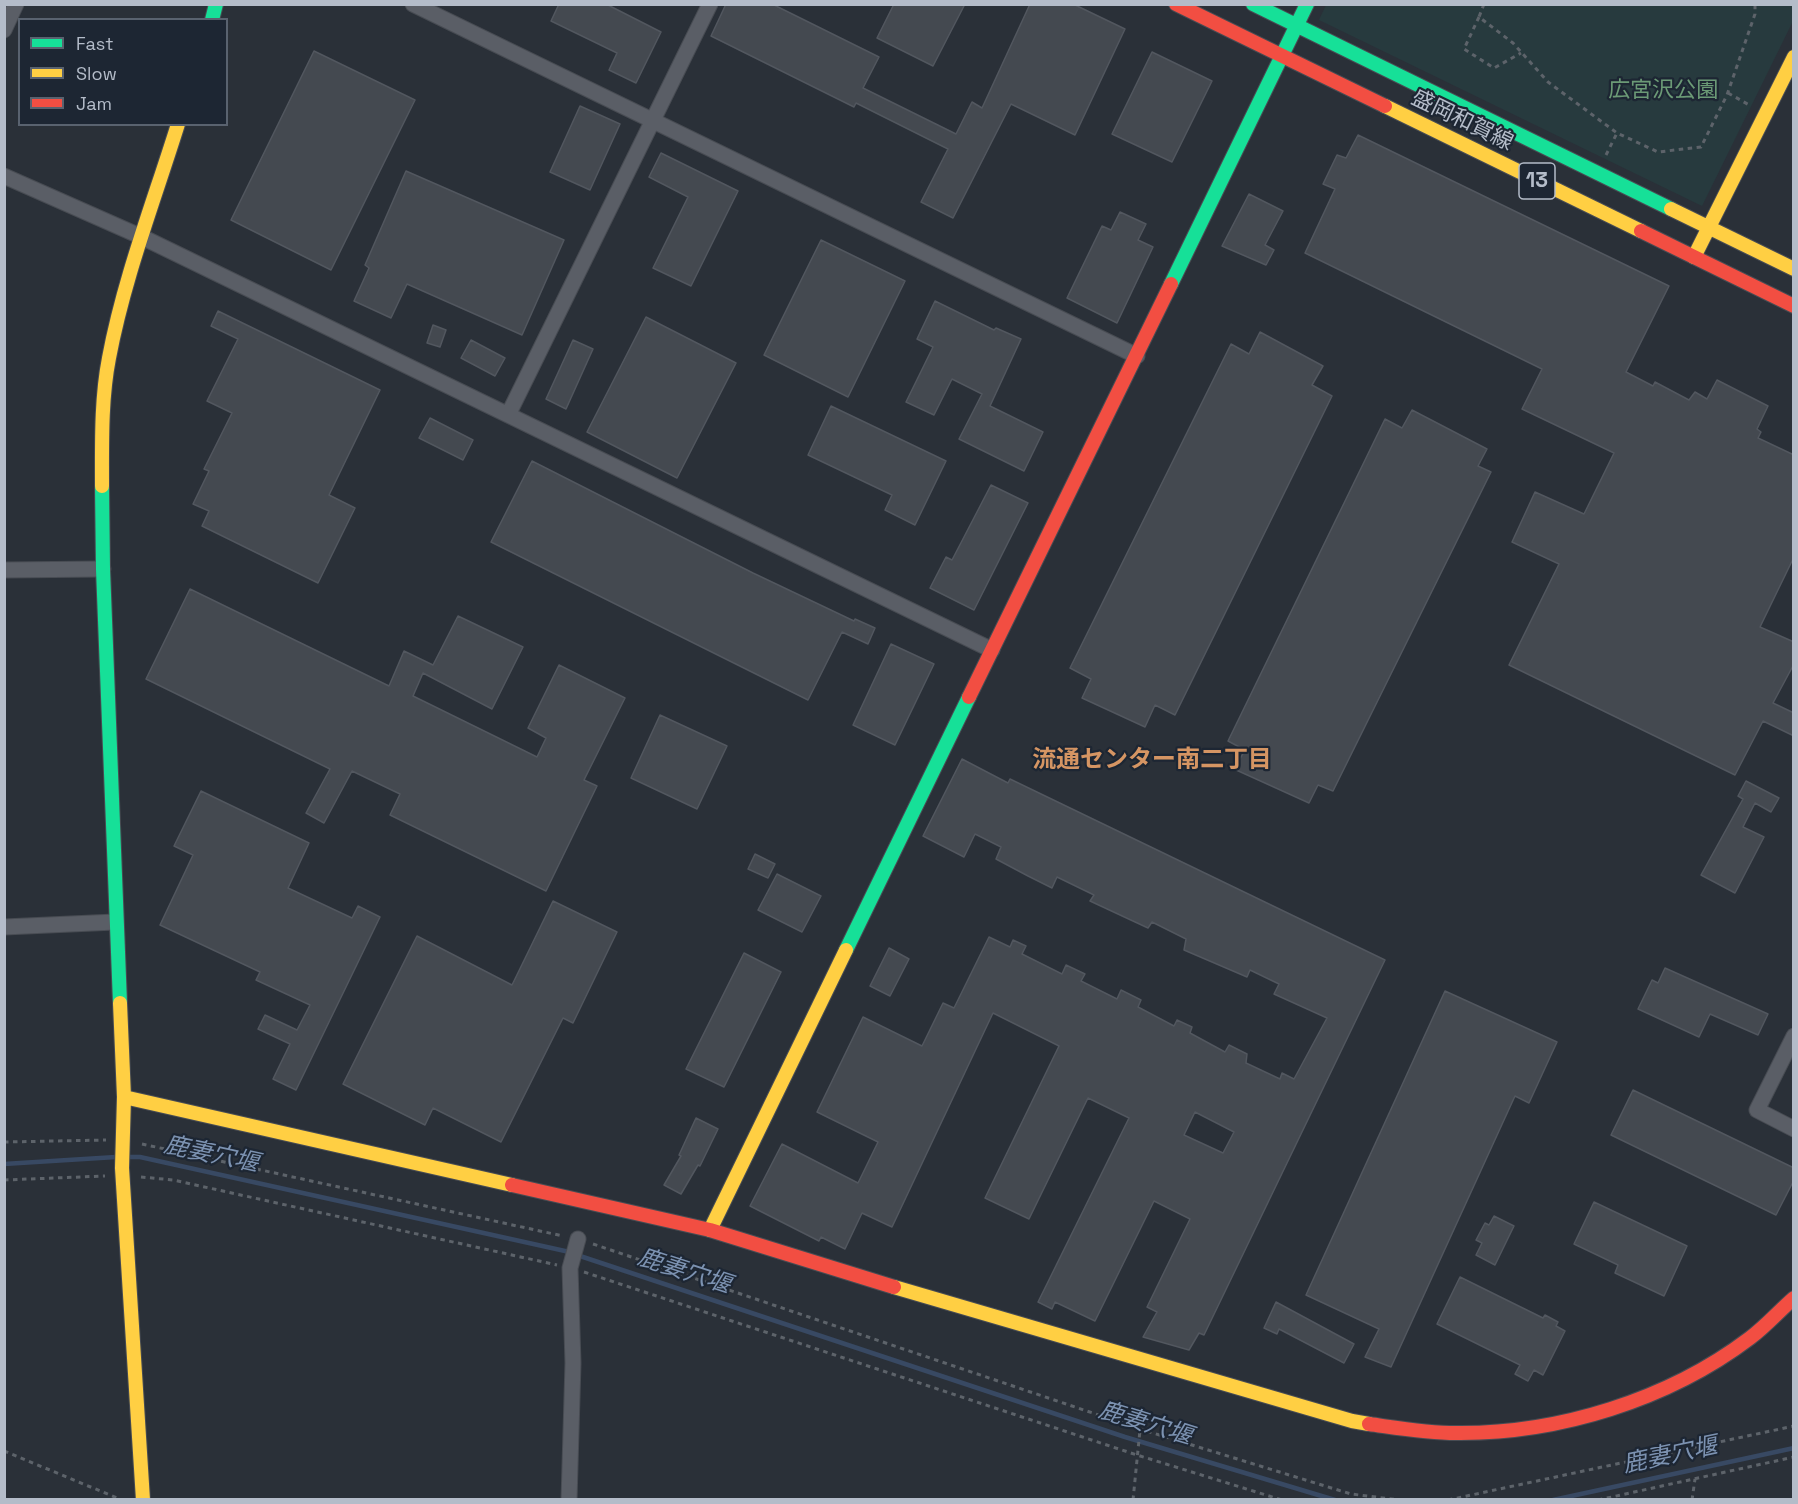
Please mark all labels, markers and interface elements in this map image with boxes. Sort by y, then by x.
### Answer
legend [18,18,228,126]
text: Fast [76,32,113,55]
text: Slow [76,62,117,85]
park label: 広宮沢公園 [1608,78,1718,104]
street label: 盛岡和賀線 [1407,85,1517,157]
text: Jam [76,92,112,115]
road number: 13 [1519,163,1555,199]
district label: 流通センター南二丁目 [1032,746,1272,774]
water label: 鹿妻穴堰 [161,1131,261,1179]
water label: 鹿妻穴堰 [634,1243,734,1301]
water label: 鹿妻穴堰 [1095,1396,1195,1452]
water label: 鹿妻穴堰 [1620,1432,1720,1480]

